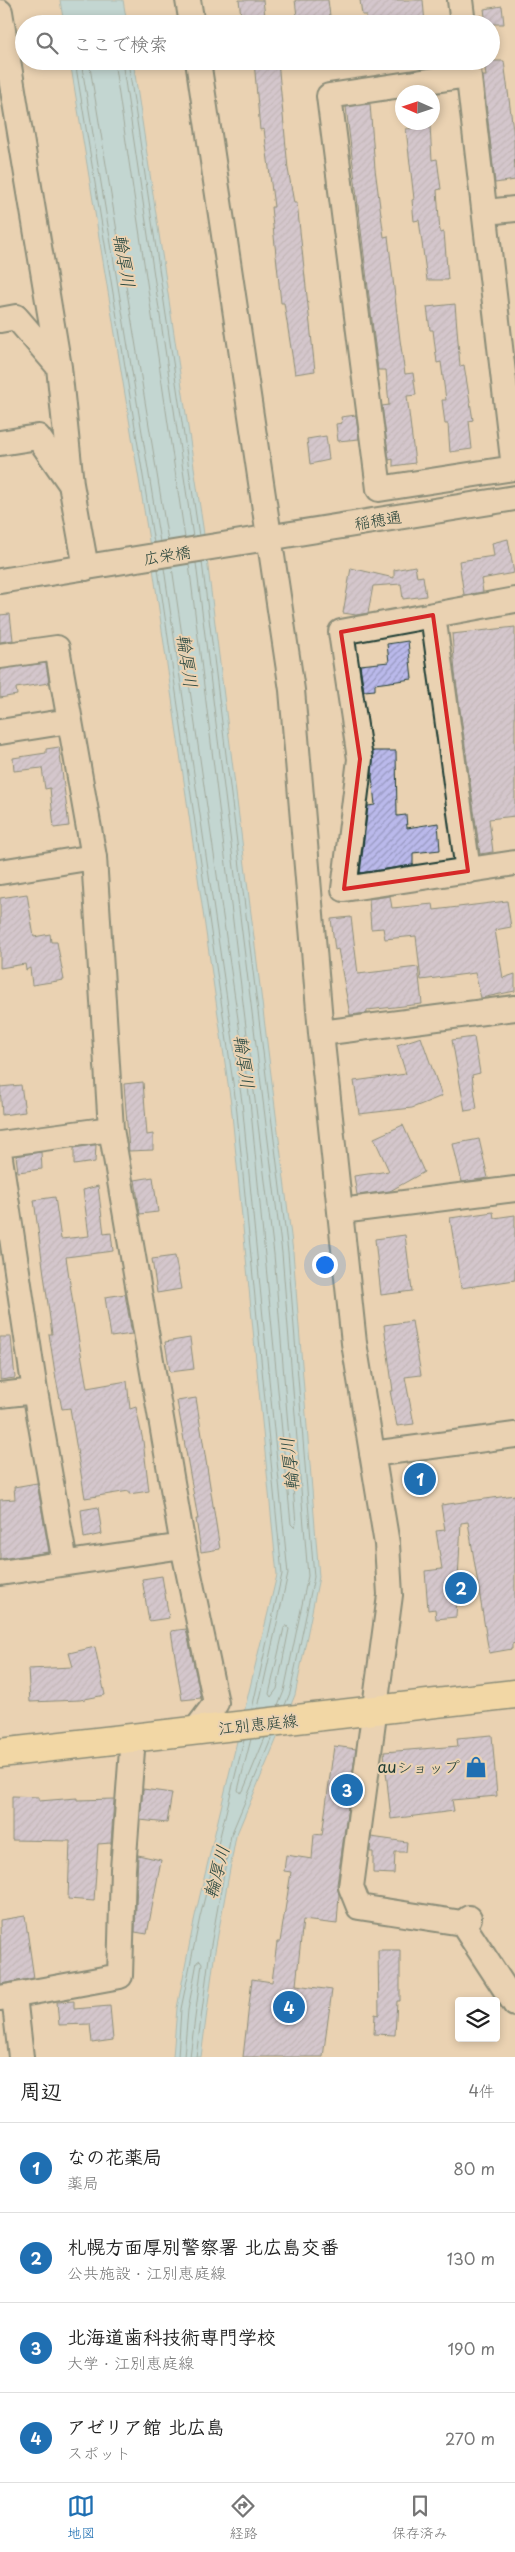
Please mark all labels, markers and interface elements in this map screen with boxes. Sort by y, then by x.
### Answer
search box [15,15,500,70]
icon: search [33,29,61,57]
text: ここで検索 [73,29,168,57]
north arrow [395,85,440,130]
water label: 輪厚川 [108,232,143,290]
street label: 稲穂通 [352,503,403,535]
street label: 広栄橋 [141,538,192,570]
water label: 輪厚川 [171,632,206,689]
water label: 輪厚川 [228,1033,263,1090]
your location [312,1252,338,1278]
water label: 輪厚川 [272,1436,305,1492]
pin: 1 [404,1460,436,1498]
pin: 2 [445,1569,477,1607]
street label: 江別恵庭線 [217,1707,299,1739]
place label: auショップ [377,1754,460,1778]
shop icon: auショップ [463,1754,489,1780]
pin: 3 [331,1771,363,1809]
water label: 輪厚川 [196,1842,236,1901]
pin: 4 [273,1988,305,2026]
map controls [455,1997,500,2042]
button: layers [455,1997,500,2042]
text: 周辺 [20,2074,62,2106]
text: 4件 [468,2078,495,2102]
text: なの花薬局 [67,2142,162,2170]
text: 1 [32,2156,40,2180]
text: 80 m [453,2156,495,2180]
text: 薬局 [67,2170,99,2194]
text: 札幌方面厚別警察署 北広島交番 [67,2232,339,2260]
text: 2 [30,2246,42,2270]
text: 130 m [447,2246,495,2270]
text: 公共施設 · 江別恵庭線 [67,2260,226,2284]
text: 北海道歯科技術専門学校 [67,2322,276,2350]
text: 3 [31,2336,41,2360]
text: 190 m [447,2336,495,2360]
text: 大学 · 江別恵庭線 [67,2350,194,2374]
text: アゼリア館 北広島 [67,2412,225,2440]
text: 4 [31,2426,41,2450]
text: 270 m [445,2426,495,2450]
text: スポット [67,2440,131,2464]
tab: 地図 [67,2492,95,2543]
tab: 経路 [229,2492,257,2543]
tab: 保存済み [392,2492,448,2543]

